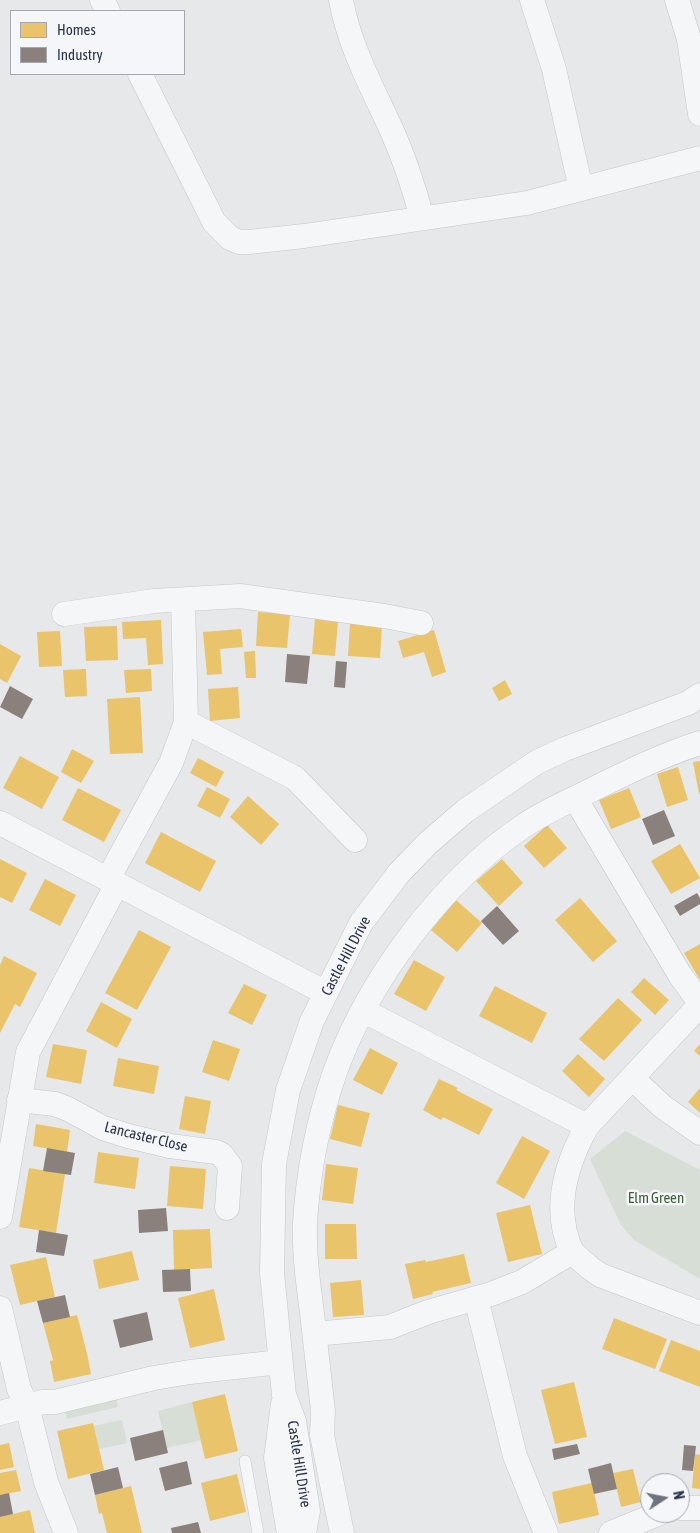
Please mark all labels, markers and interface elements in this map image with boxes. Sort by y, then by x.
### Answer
legend [10,10,185,75]
text: Homes [57,21,96,38]
text: Industry [57,46,103,63]
street label: Castle Hill Drive [318,913,374,999]
street label: Lancaster Close [103,1118,189,1156]
park label: Elm Green [628,1189,684,1207]
street label: Castle Hill Drive [283,1419,315,1509]
north arrow [640,1473,690,1523]
text: N [670,1490,687,1501]

